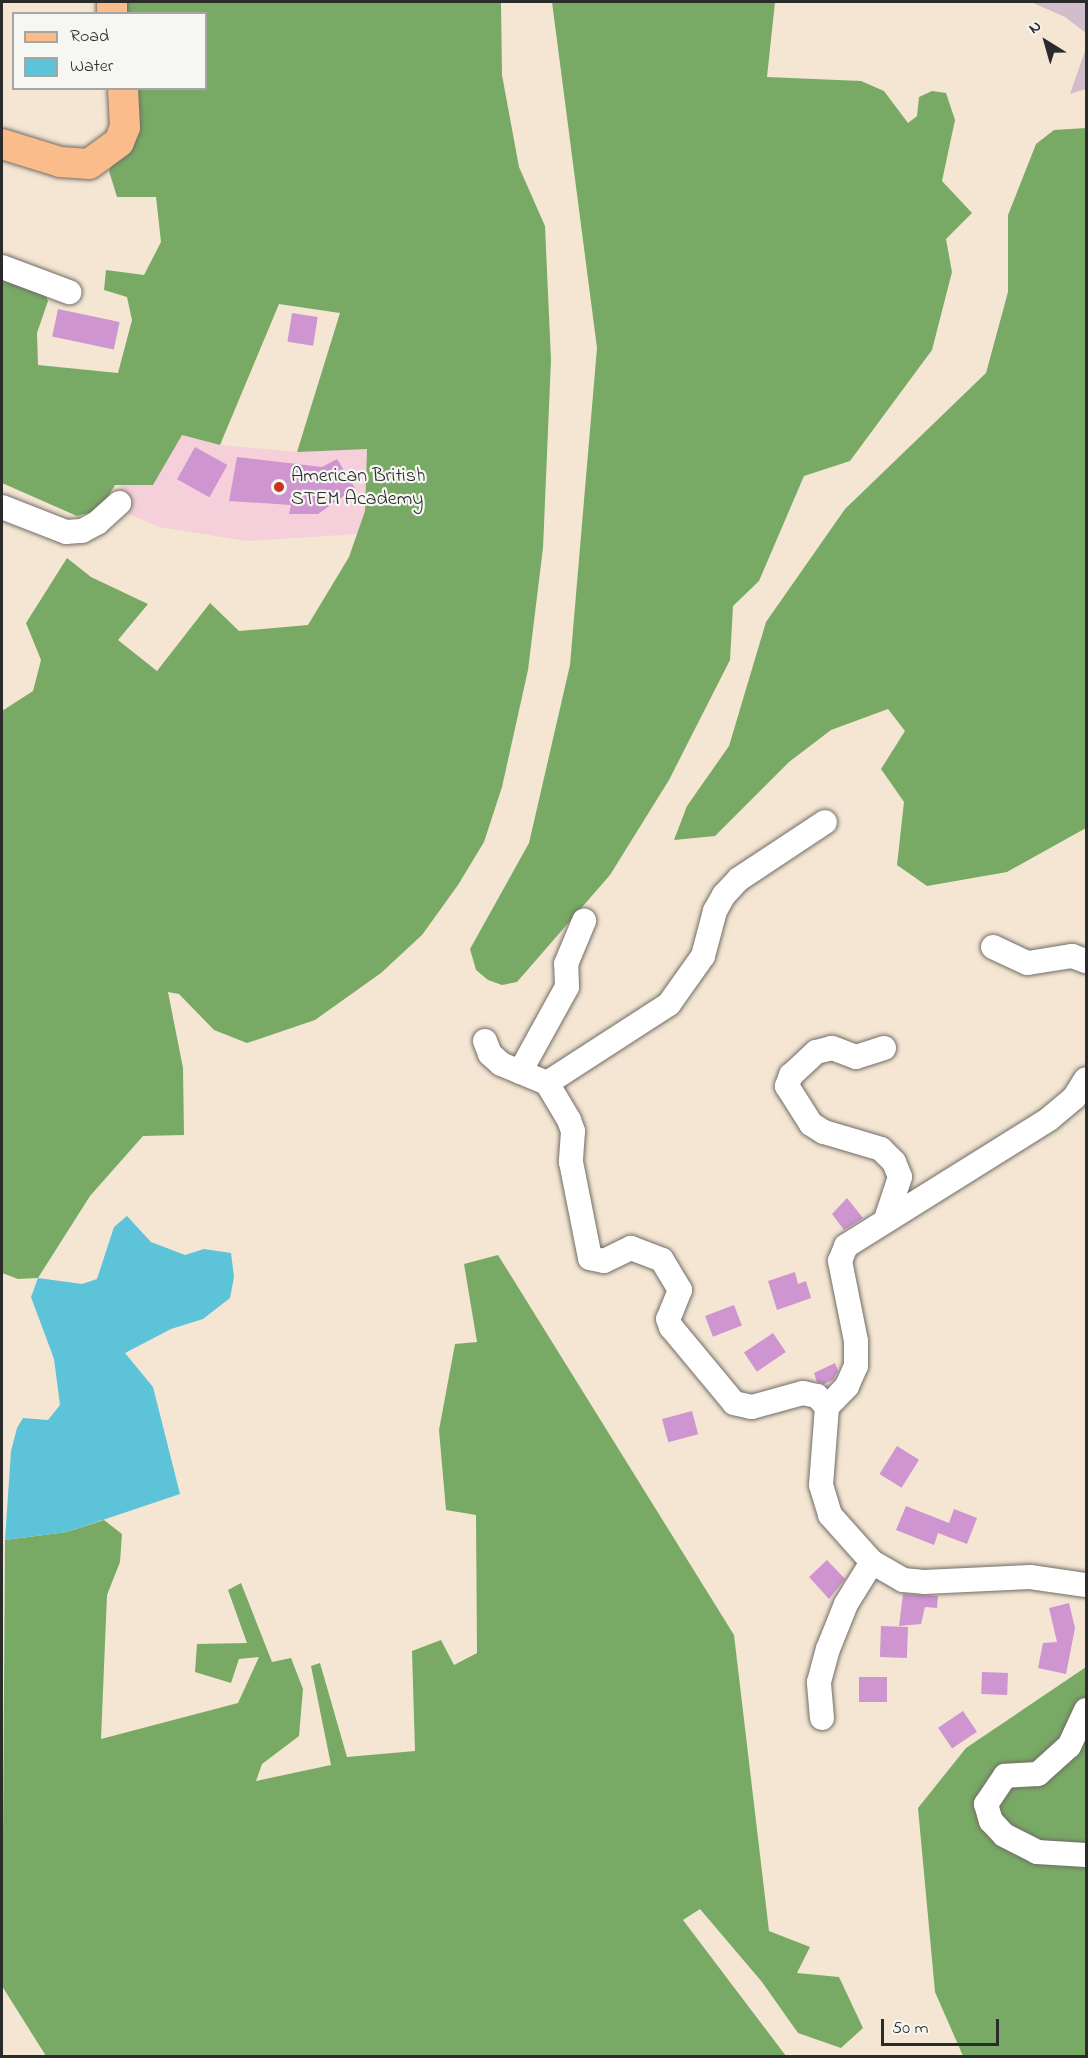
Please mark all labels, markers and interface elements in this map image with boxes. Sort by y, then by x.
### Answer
legend [12,12,207,90]
north arrow [1016,12,1076,72]
text: N [1024,15,1047,40]
text: Road [70,24,109,50]
text: Water [70,54,113,80]
place label: American British STEM Academy [291,464,425,511]
marker: American British STEM Academy [272,480,286,494]
scale bar [884,2007,1002,2045]
text: 50 m [892,2016,929,2042]

